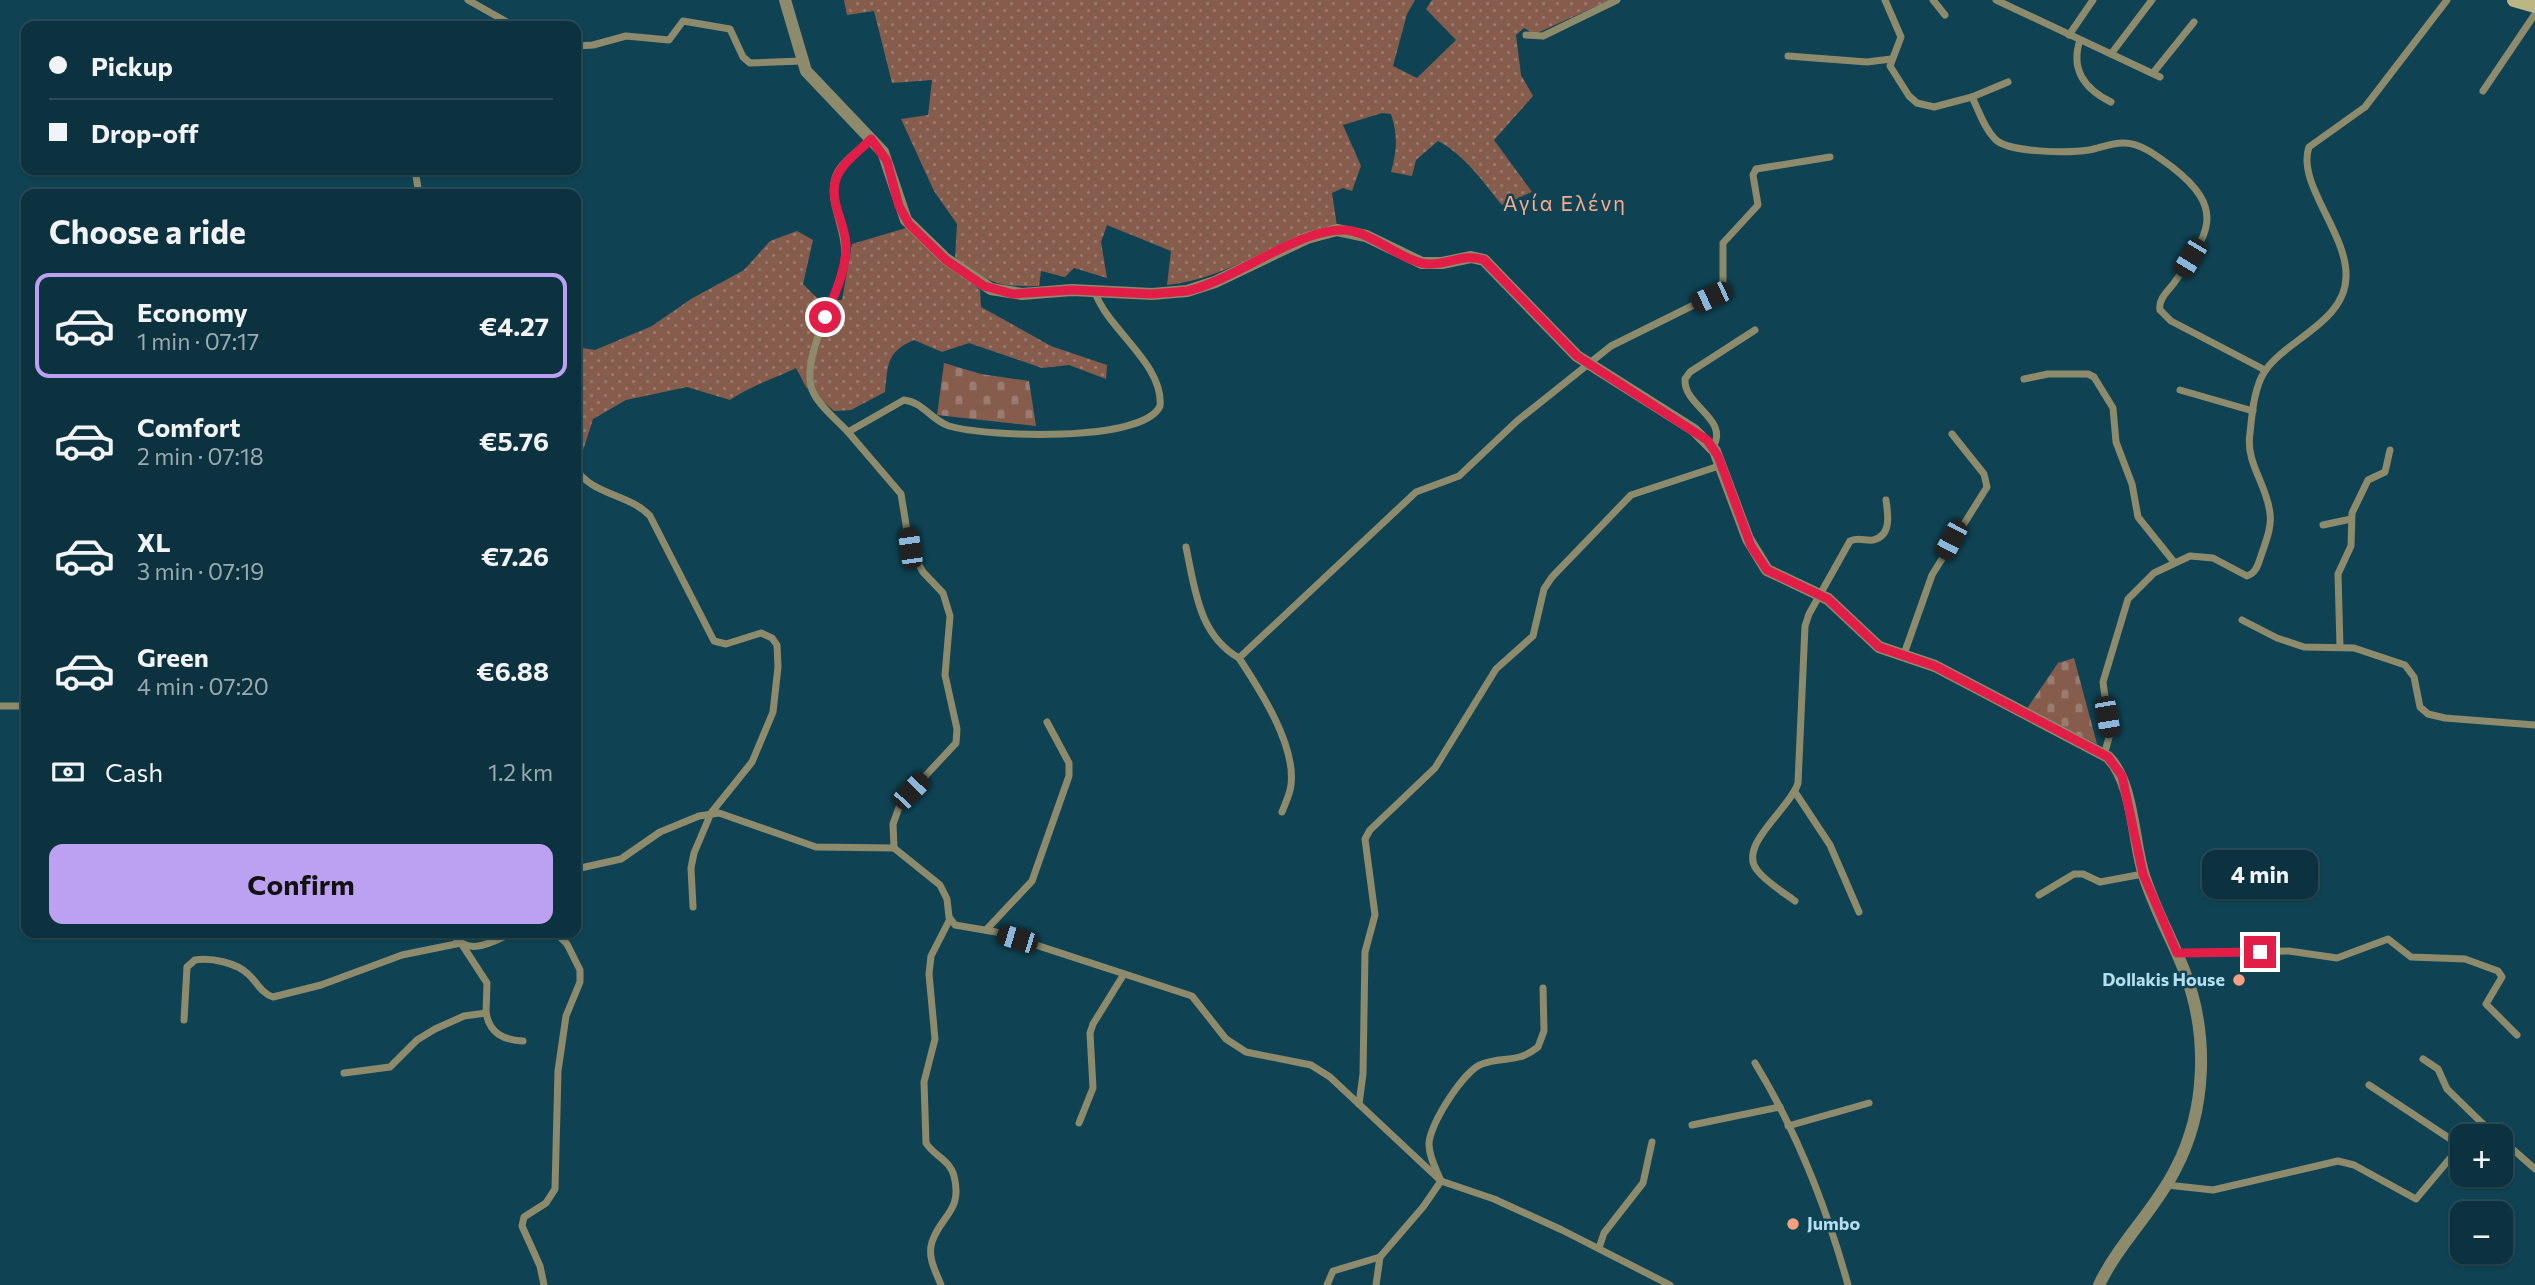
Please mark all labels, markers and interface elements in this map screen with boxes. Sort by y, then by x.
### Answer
text: Pickup [91,50,173,81]
text: Drop-off [91,117,198,148]
district label: Αγία Ελένη [1503,190,1627,215]
text: Choose a ride [49,211,246,251]
car [2171,235,2210,281]
car [1688,279,1735,315]
icon: car [53,294,116,357]
text: Economy [137,296,248,327]
route start [809,301,841,333]
text: €4.27 [479,310,549,341]
text: 1 min · 07:17 [137,327,259,355]
icon: car [53,409,116,472]
text: Comfort [137,411,240,442]
text: €5.76 [479,425,549,456]
text: 2 min · 07:18 [137,442,264,470]
car [1932,517,1971,563]
icon: car [53,524,116,587]
text: XL [137,526,171,557]
car [897,526,924,570]
text: €7.26 [481,540,549,571]
text: 3 min · 07:19 [137,557,264,585]
icon: car [53,639,116,702]
text: Green [137,641,209,672]
text: €6.88 [476,655,549,686]
text: 4 min · 07:20 [137,672,269,700]
car [2094,694,2121,740]
icon: cash [49,753,87,791]
text: Cash [105,756,163,787]
text: 1.2 km [488,758,553,786]
car [889,769,934,813]
button: Confirm [49,844,553,924]
callout: 4 min [2202,850,2318,900]
text: 4 min [2231,860,2289,888]
car [994,923,1041,955]
route end [2244,936,2276,968]
place label: Dollakis House [2102,968,2225,990]
marker: Dollakis House [2231,972,2247,988]
map controls [2450,1124,2513,1264]
button: + [2450,1124,2513,1187]
button: − [2450,1201,2513,1264]
place label: Jumbo [1807,1212,1860,1234]
marker: Jumbo [1785,1216,1801,1232]

